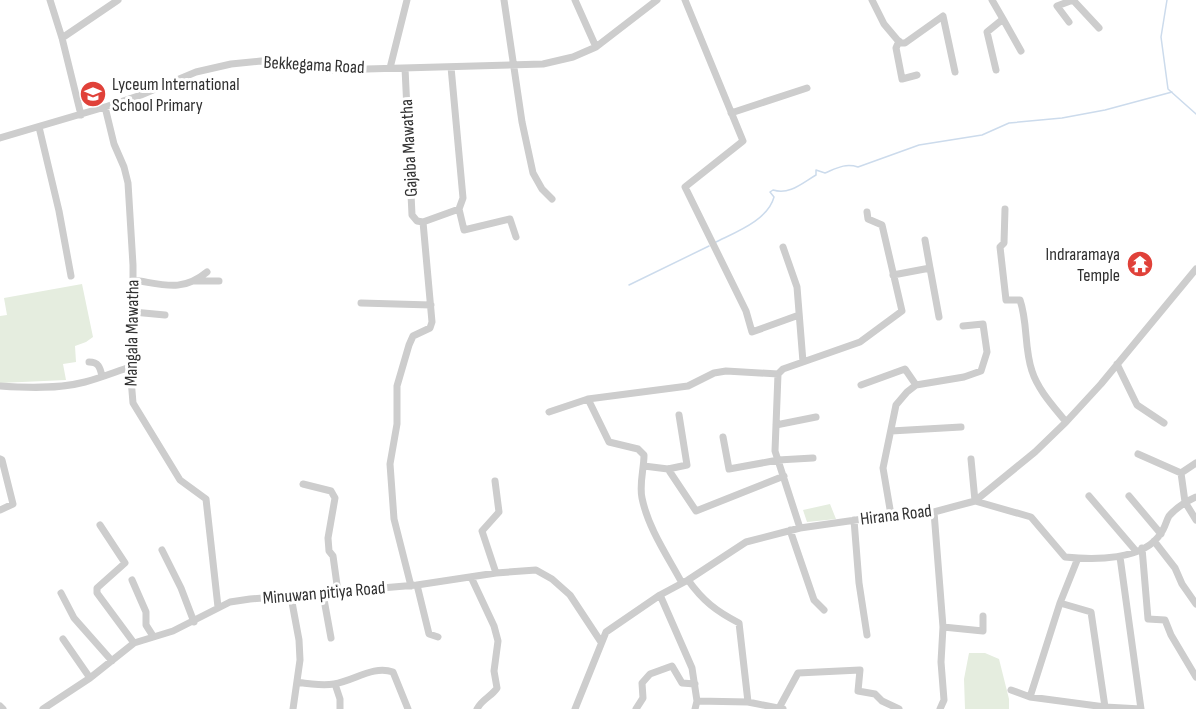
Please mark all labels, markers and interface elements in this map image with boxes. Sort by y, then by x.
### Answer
street label: Bekkegama Road [263,52,365,78]
place label: Lyceum International School Primary [112,74,240,116]
school or university icon: Lyceum International School Primary [78,79,108,109]
street label: Gajaba Mawatha [396,99,422,197]
place label: Indraramaya Temple [1046,244,1120,286]
temple icon: Indraramaya Temple [1125,249,1155,279]
street label: Mangala Mawatha [121,279,143,387]
street label: Hirana Road [859,500,933,530]
street label: Minuwan pitiya Road [262,577,386,609]

